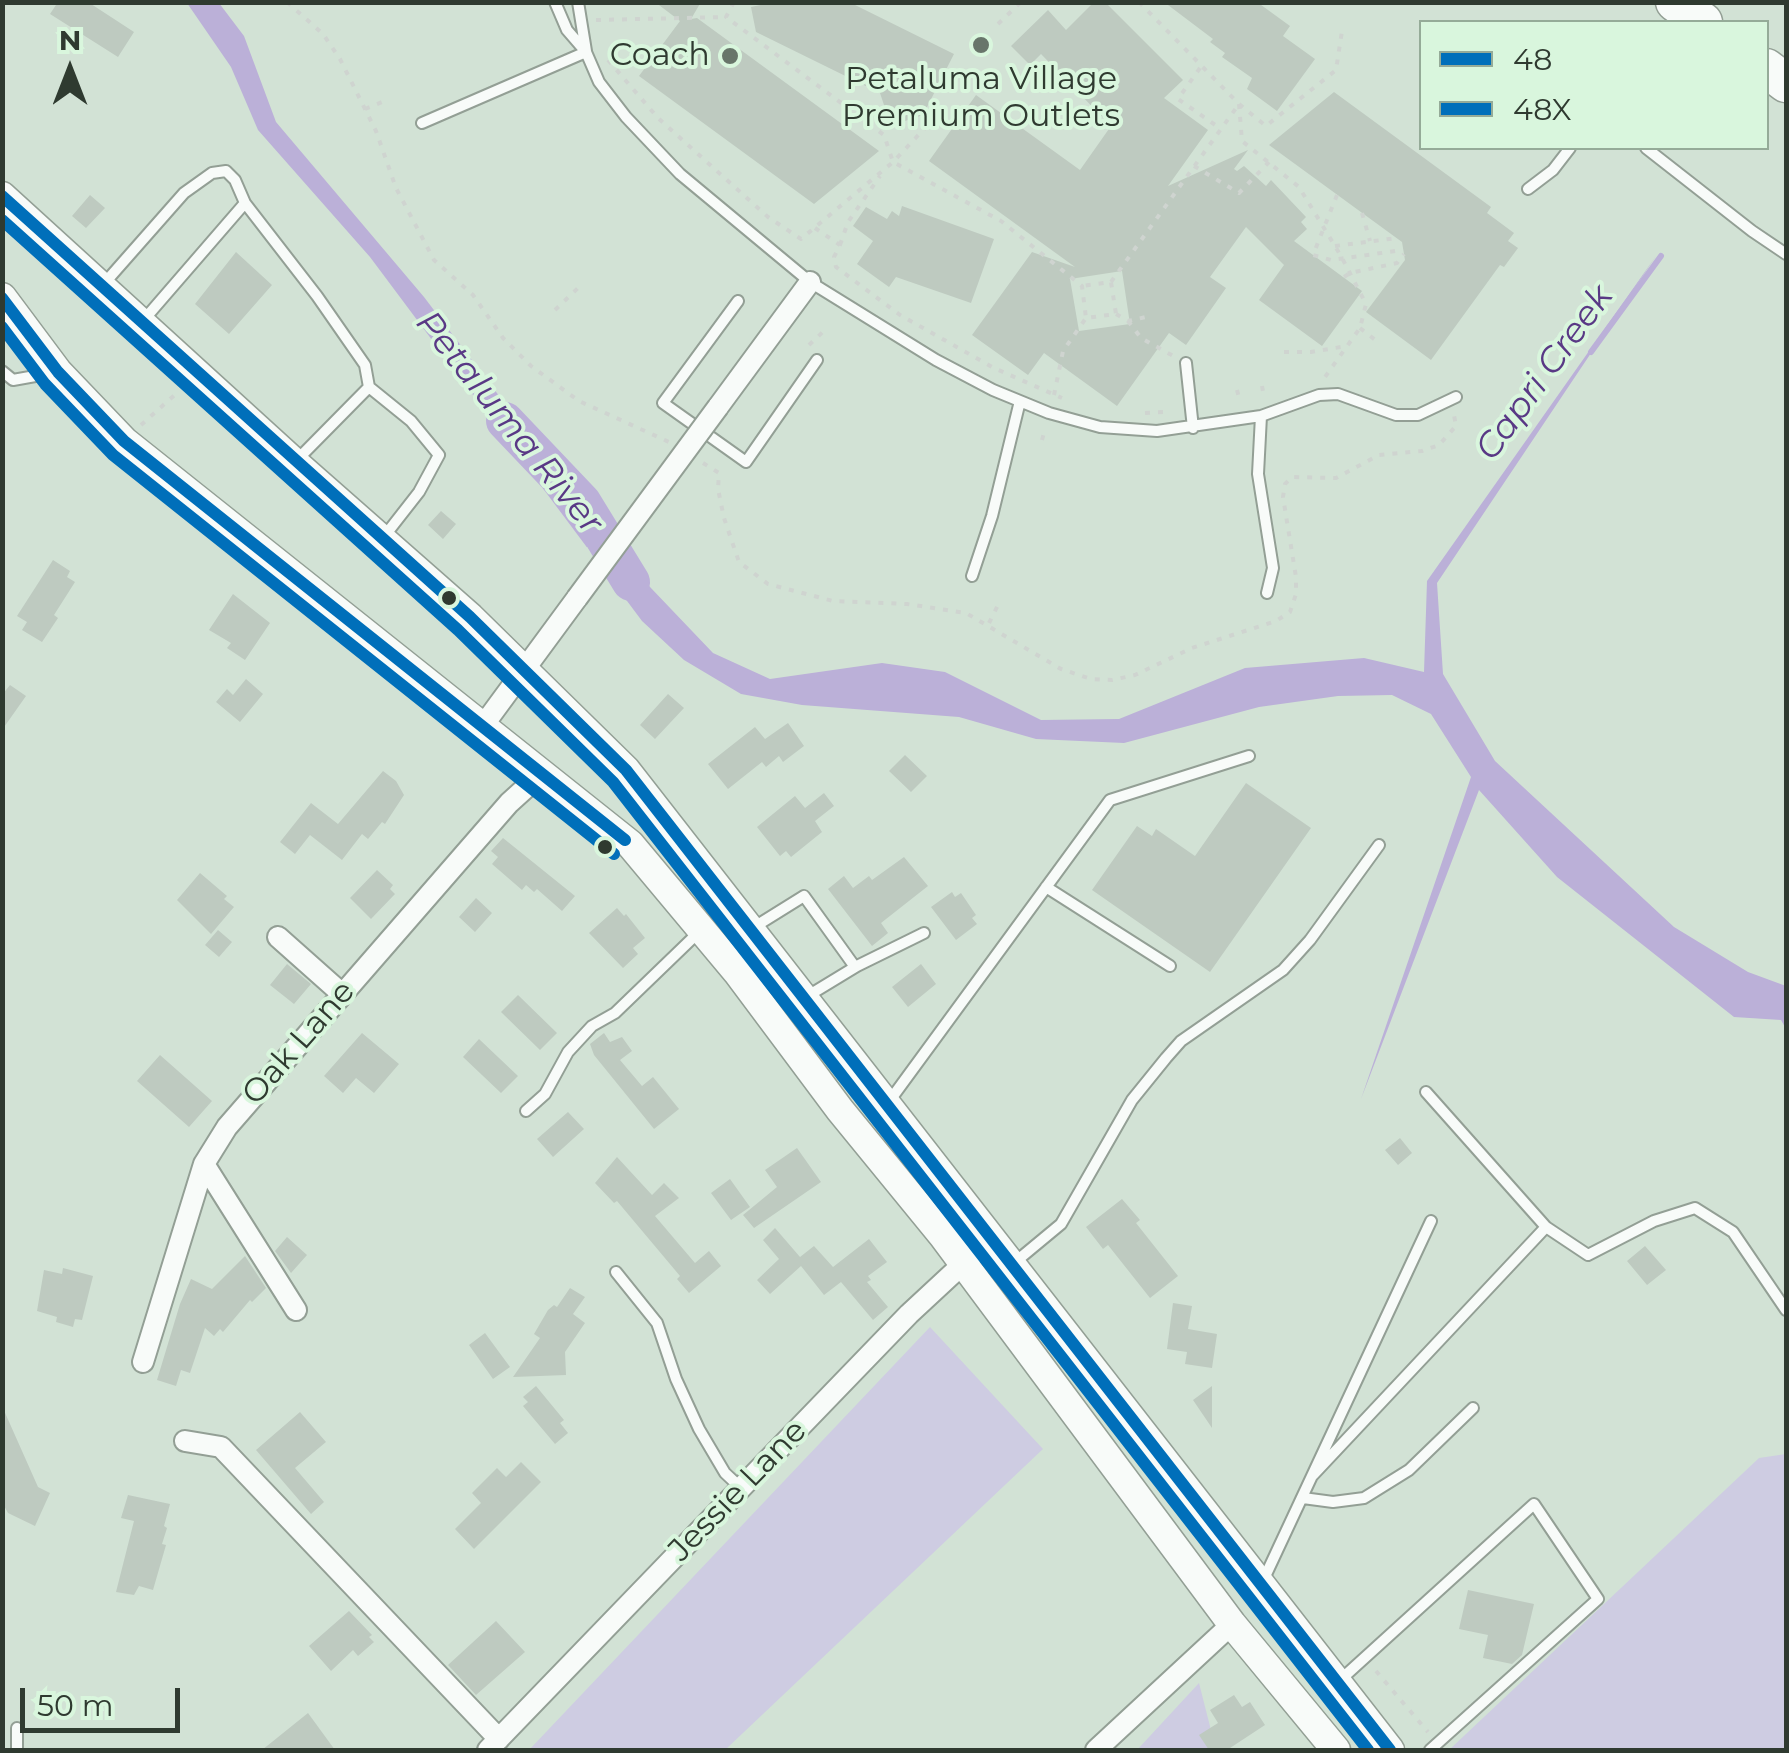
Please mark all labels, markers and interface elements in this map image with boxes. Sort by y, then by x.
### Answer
north arrow [20,20,120,120]
legend [1419,20,1769,150]
text: N [59,23,81,57]
marker: Petaluma Village Premium Outlets [970,34,992,56]
place label: Coach [610,37,710,75]
text: 48 [1513,41,1552,78]
marker: Coach [719,45,741,67]
place label: Petaluma Village Premium Outlets [842,61,1120,136]
text: 48X [1513,91,1571,128]
water label: Capri Creek [1467,277,1623,469]
water label: Petaluma River [406,303,612,543]
unlabelled marker [439,588,459,608]
unlabelled marker [595,837,615,857]
street label: Oak Lane [235,973,363,1113]
street label: Jessie Lane [661,1412,815,1570]
scale bar [25,1668,185,1730]
text: 50 m [37,1687,114,1724]

